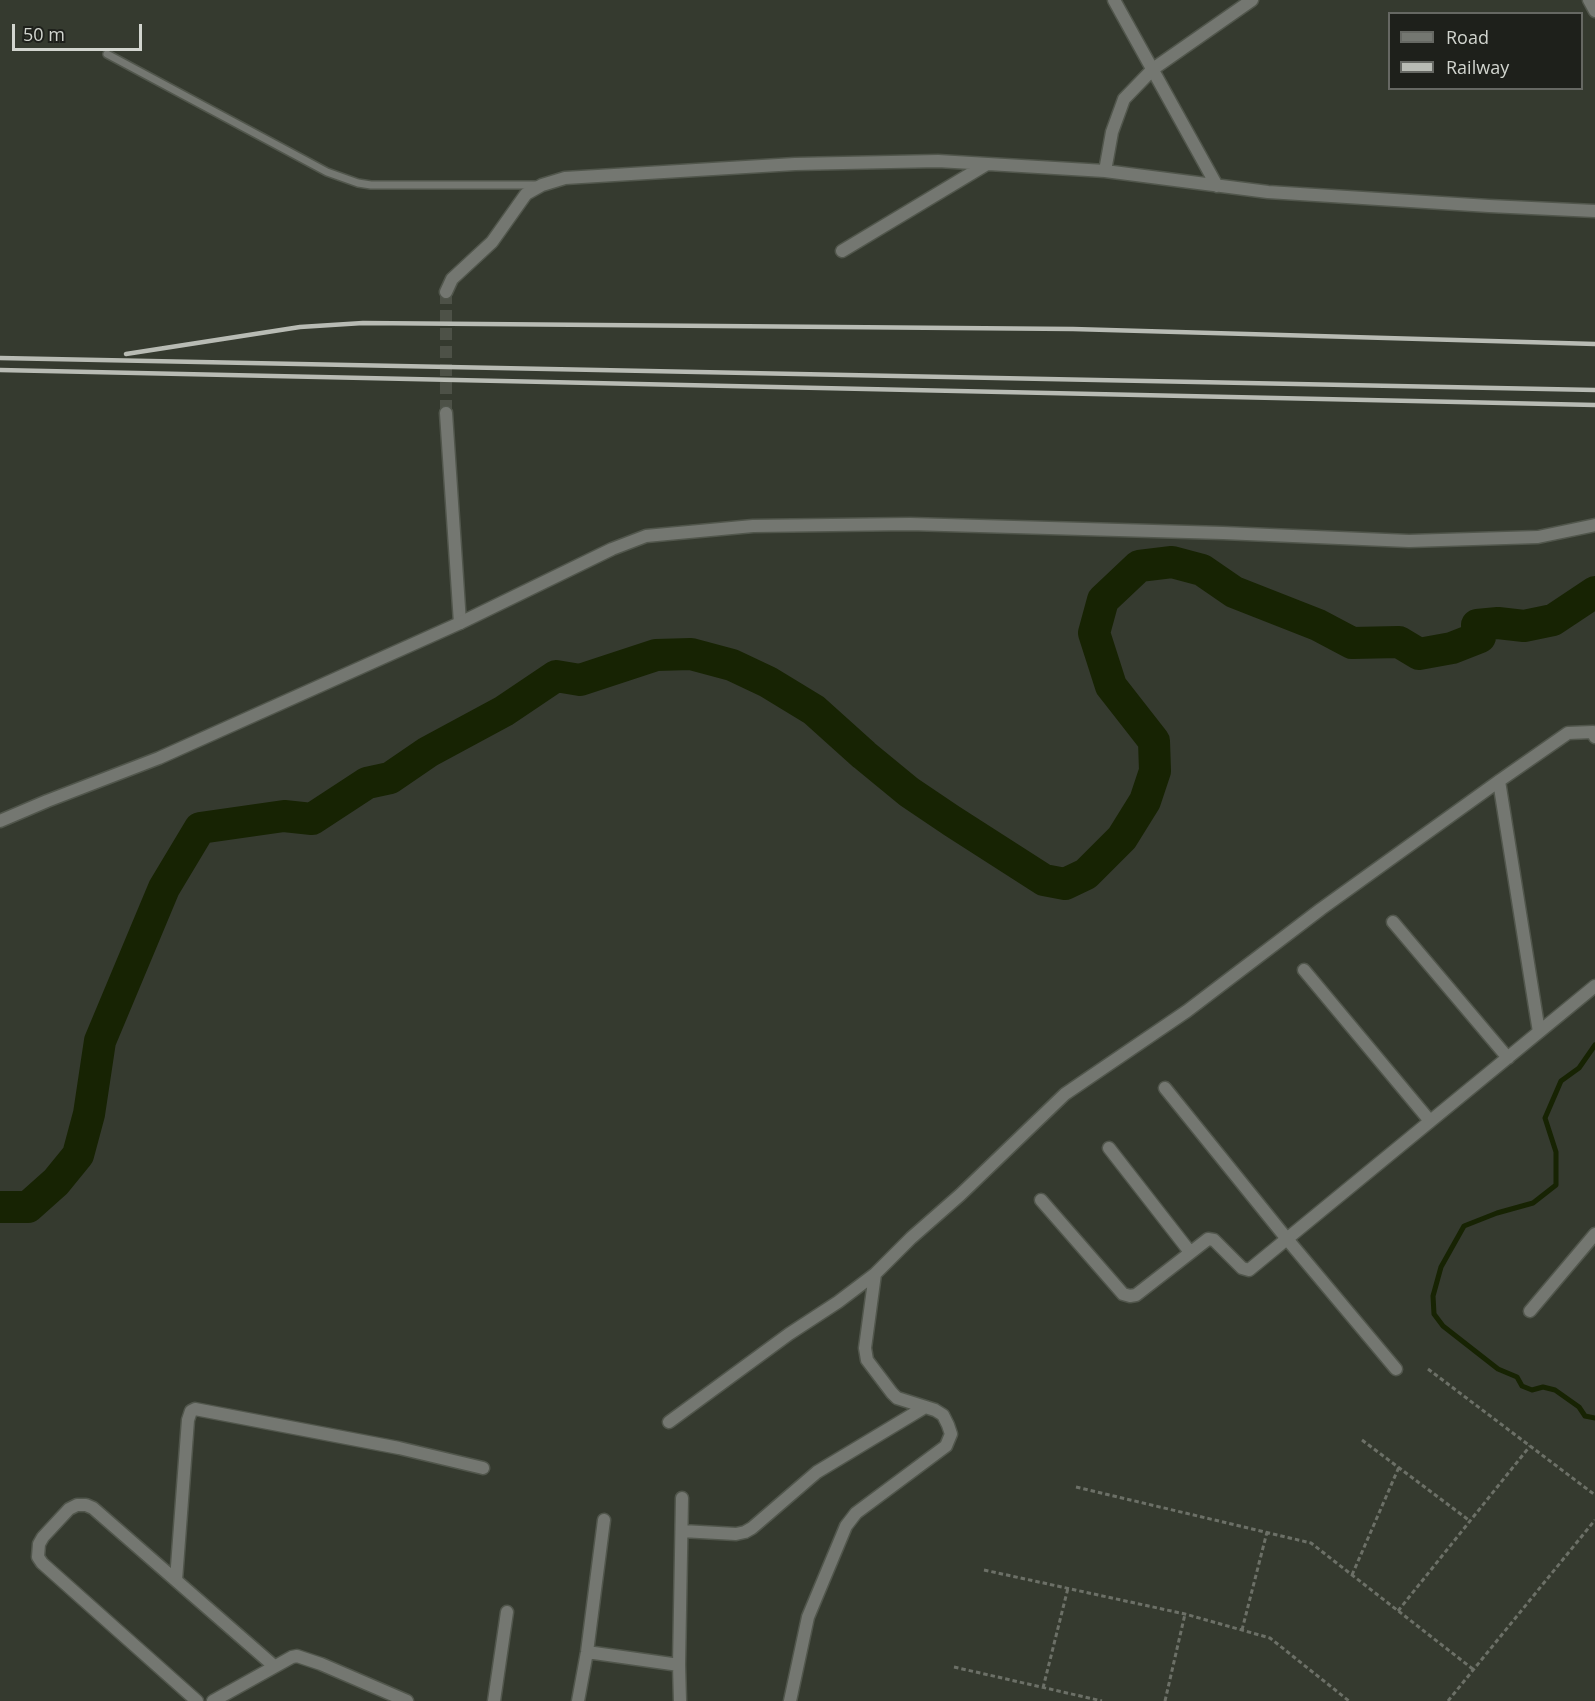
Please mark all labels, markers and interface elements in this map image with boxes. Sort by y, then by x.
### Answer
scale bar [15,12,146,50]
legend [1388,12,1583,90]
text: 50 m [23,22,65,46]
text: Road [1446,25,1489,49]
text: Railway [1446,55,1509,79]

